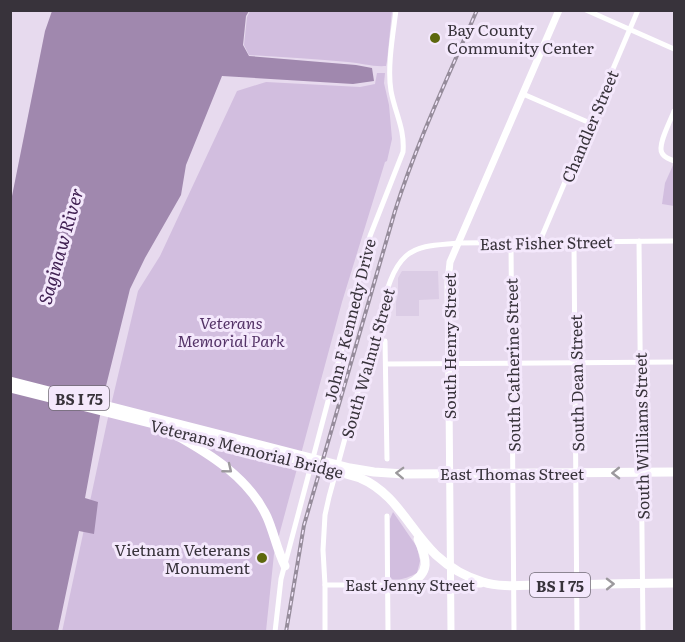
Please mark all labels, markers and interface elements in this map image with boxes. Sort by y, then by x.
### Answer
place label: Bay County Community Center [447,17,594,59]
marker: Bay County Community Center [428,31,442,45]
street label: Chandler Street [554,65,624,186]
water label: Saginaw River [30,185,90,307]
street label: East Fisher Street [479,229,613,255]
street label: John F Kennedy Drive [317,236,381,404]
street label: South Henry Street [437,272,461,419]
street label: South Catherine Street [498,277,526,452]
street label: South Walnut Street [334,285,400,441]
park label: Veterans Memorial Park [177,310,285,352]
street label: South Dean Street [563,314,589,452]
street label: South Williams Street [628,352,654,520]
road number: BS I 75 [49,386,109,410]
street label: Veterans Memorial Bridge [148,412,346,484]
street label: East Thomas Street [440,461,585,485]
one-way arrow [222,462,233,473]
one-way arrow [395,467,404,480]
one-way arrow [612,467,621,479]
place label: Vietnam Veterans Monument [115,537,251,579]
marker: Vietnam Veterans Monument [255,551,269,565]
street label: East Jenny Street [345,572,476,596]
road number: BS I 75 [530,573,590,597]
one-way arrow [605,578,614,590]

